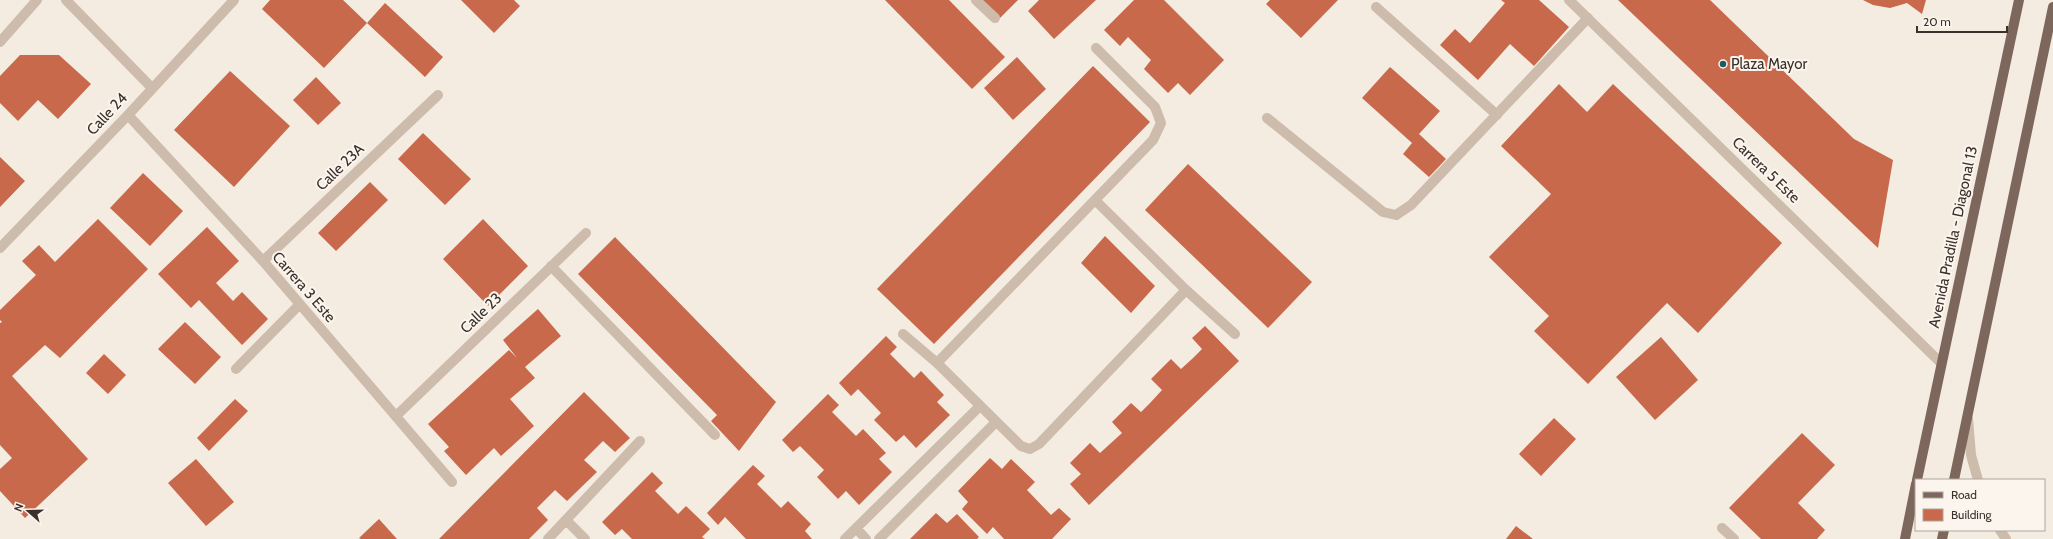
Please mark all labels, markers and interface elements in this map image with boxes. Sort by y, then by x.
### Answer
scale bar [1917,8,2007,34]
text: 20 m [1923,14,1951,29]
place label: Plaza Mayor [1731,55,1808,73]
marker: Plaza Mayor [1718,59,1728,69]
street label: Calle 24 [83,89,131,139]
street label: Carrera 5 Este [1728,133,1804,207]
street label: Calle 23A [312,139,368,194]
street label: Avenida Pradilla - Diagonal 13 [1925,144,1981,330]
street label: Carrera 3 Este [269,248,340,326]
street label: Calle 23 [457,289,505,337]
legend [1915,479,2045,531]
text: Road [1951,487,1977,502]
north arrow [8,491,48,531]
text: N [11,502,27,514]
text: Building [1951,507,1993,522]

